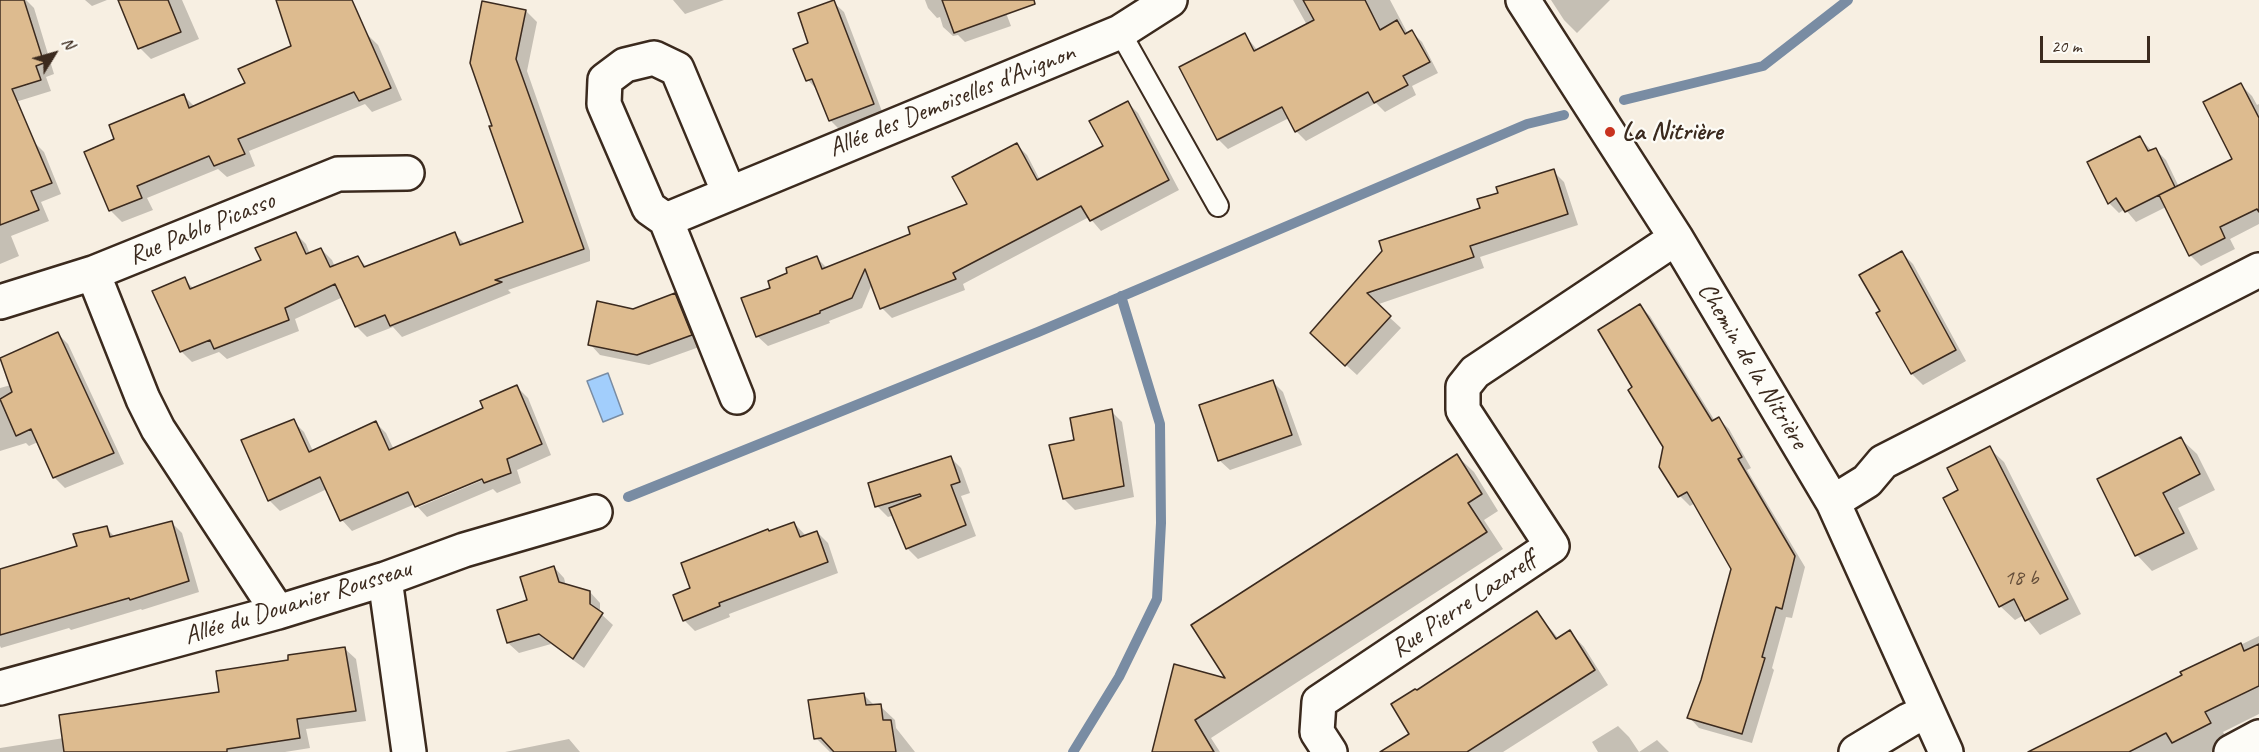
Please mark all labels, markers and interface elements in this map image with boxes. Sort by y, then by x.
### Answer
north arrow [24,24,84,84]
scale bar [2043,24,2152,62]
text: N [57,33,79,53]
text: 20 m [2051,35,2082,57]
street label: Allée des Demoiselles d'Avignon [824,37,1080,165]
place label: La Nitrière [1622,116,1722,148]
marker: La Nitrière [1603,125,1617,139]
street label: Rue Pablo Picasso [124,186,280,272]
street label: Chemin de la Nitrière [1690,277,1814,455]
street label: Rue Pierre Lazareff [1385,545,1543,665]
street label: Allée du Douanier Rousseau [181,554,415,652]
house number: 18 b [2004,565,2038,591]

